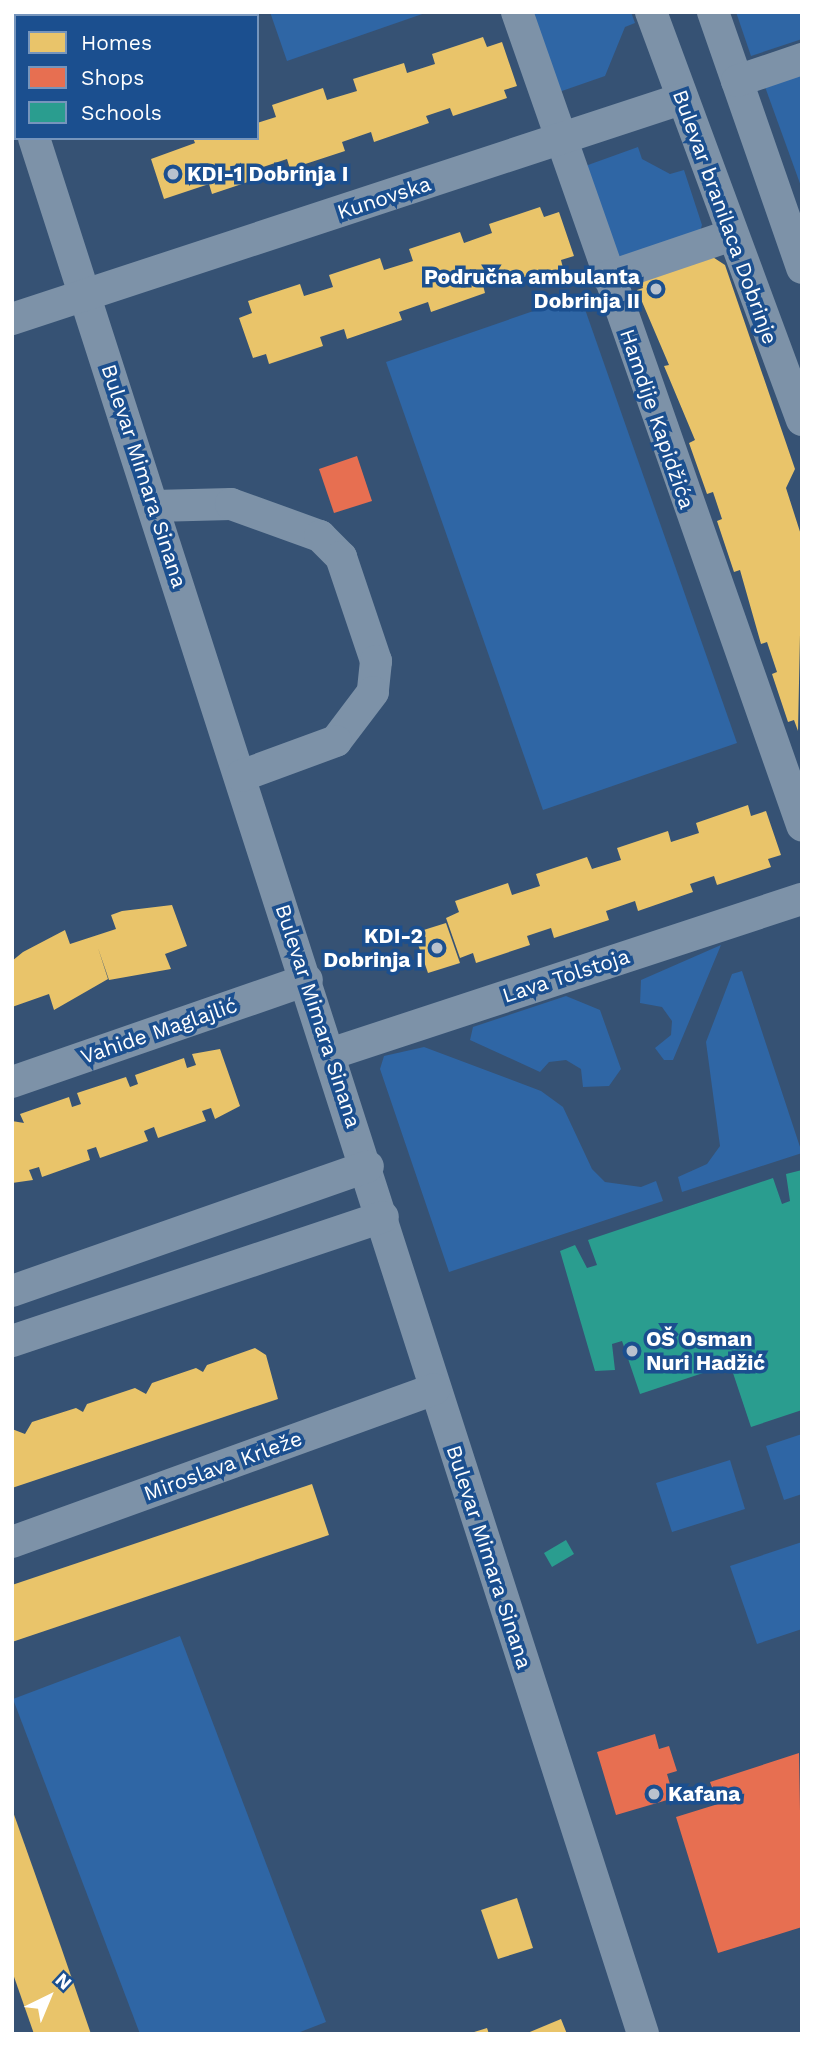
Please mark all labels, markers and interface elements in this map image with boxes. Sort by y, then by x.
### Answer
legend [14,14,259,140]
text: Homes [81,30,152,55]
text: Shops [81,65,144,90]
street label: Bulevar branilaca Dobrinje [667,86,783,348]
text: Schools [81,100,162,125]
place label: KDI-1 Dobrinja I [187,161,349,187]
marker: KDI-1 Dobrinja I [165,166,181,182]
street label: Kunovska [334,171,434,225]
place label: Područna ambulanta Dobrinja II [424,264,640,314]
marker: Područna ambulanta Dobrinja II [646,279,666,299]
street label: Hamdije Kapidžića [614,326,700,512]
street label: Bulevar Mimara Sinana [96,361,192,591]
street label: Bulevar Mimara Sinana [270,901,366,1131]
place label: KDI-2 Dobrinja I [323,923,423,973]
marker: KDI-2 Dobrinja I [429,940,445,956]
street label: Lava Tolstoja [499,943,633,1009]
street label: Vahide Maglajlić [77,992,241,1070]
place label: OŠ Osman Nuri Hadžić [646,1326,765,1376]
marker: OŠ Osman Nuri Hadžić [624,1343,640,1359]
street label: Miroslava Krleže [140,1426,306,1506]
street label: Bulevar Mimara Sinana [441,1442,537,1672]
place label: Kafana [668,1781,740,1807]
marker: Kafana [646,1786,662,1802]
north arrow [14,1962,84,2032]
text: N [51,1968,77,1994]

